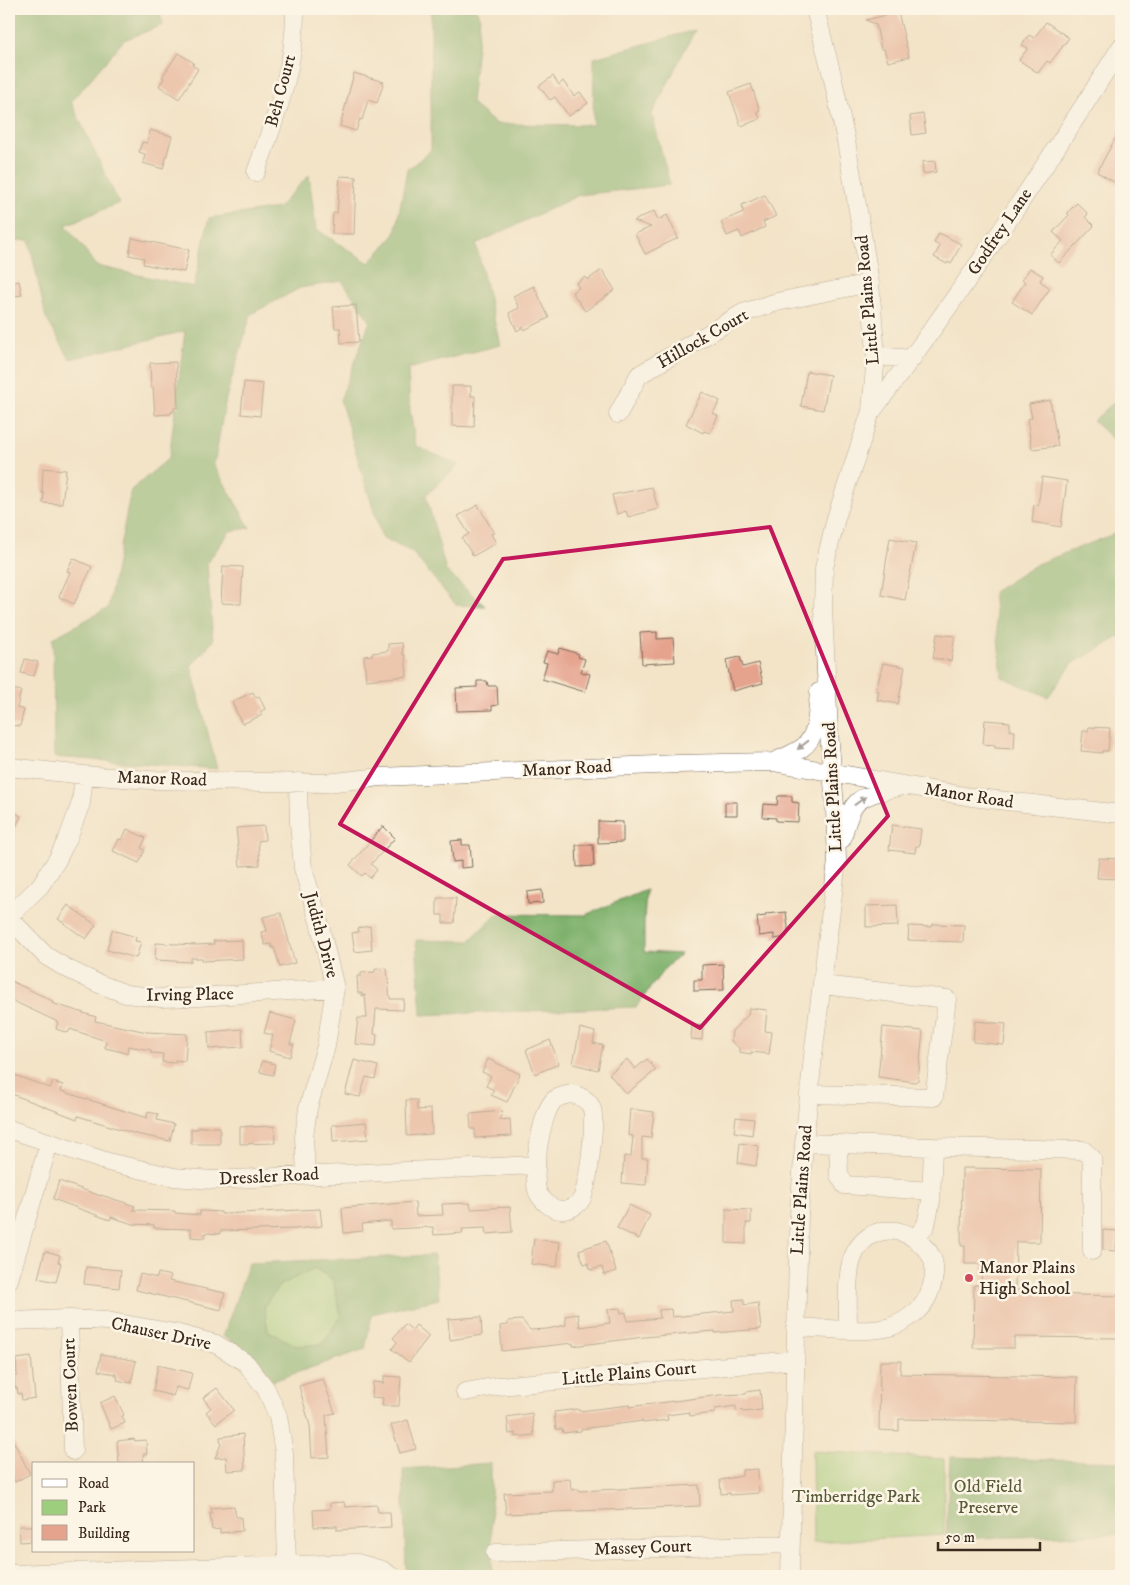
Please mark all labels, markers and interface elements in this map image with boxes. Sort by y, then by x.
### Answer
street label: Beh Court [261,52,301,130]
street label: Godfrey Lane [963,184,1037,280]
street label: Little Plains Road [851,234,885,366]
street label: Hillock Court [653,304,753,374]
street label: Little Plains Road [819,721,847,853]
one-way arrow [797,740,810,751]
street label: Manor Road [522,756,613,782]
street label: Manor Road [117,766,207,792]
street label: Manor Road [923,778,1015,814]
one-way arrow [853,796,867,806]
street label: Judith Drive [298,888,343,980]
street label: Irving Place [146,983,234,1007]
street label: Little Plains Road [786,1124,818,1256]
street label: Dressler Road [218,1163,320,1191]
place label: Manor Plains High School [979,1257,1075,1300]
marker: Manor Plains High School [963,1272,975,1284]
street label: Chauser Drive [109,1313,213,1355]
street label: Bowen Court [58,1337,84,1432]
street label: Little Plains Court [561,1357,697,1391]
legend [32,1462,195,1552]
text: Road [78,1474,110,1493]
park label: Old Field Preserve [954,1476,1022,1519]
park label: Timberridge Park [792,1486,920,1508]
text: Park [78,1498,107,1517]
scale bar [938,1520,1040,1552]
text: Building [78,1524,130,1543]
text: 50 m [945,1528,975,1547]
street label: Massey Court [594,1535,693,1561]

